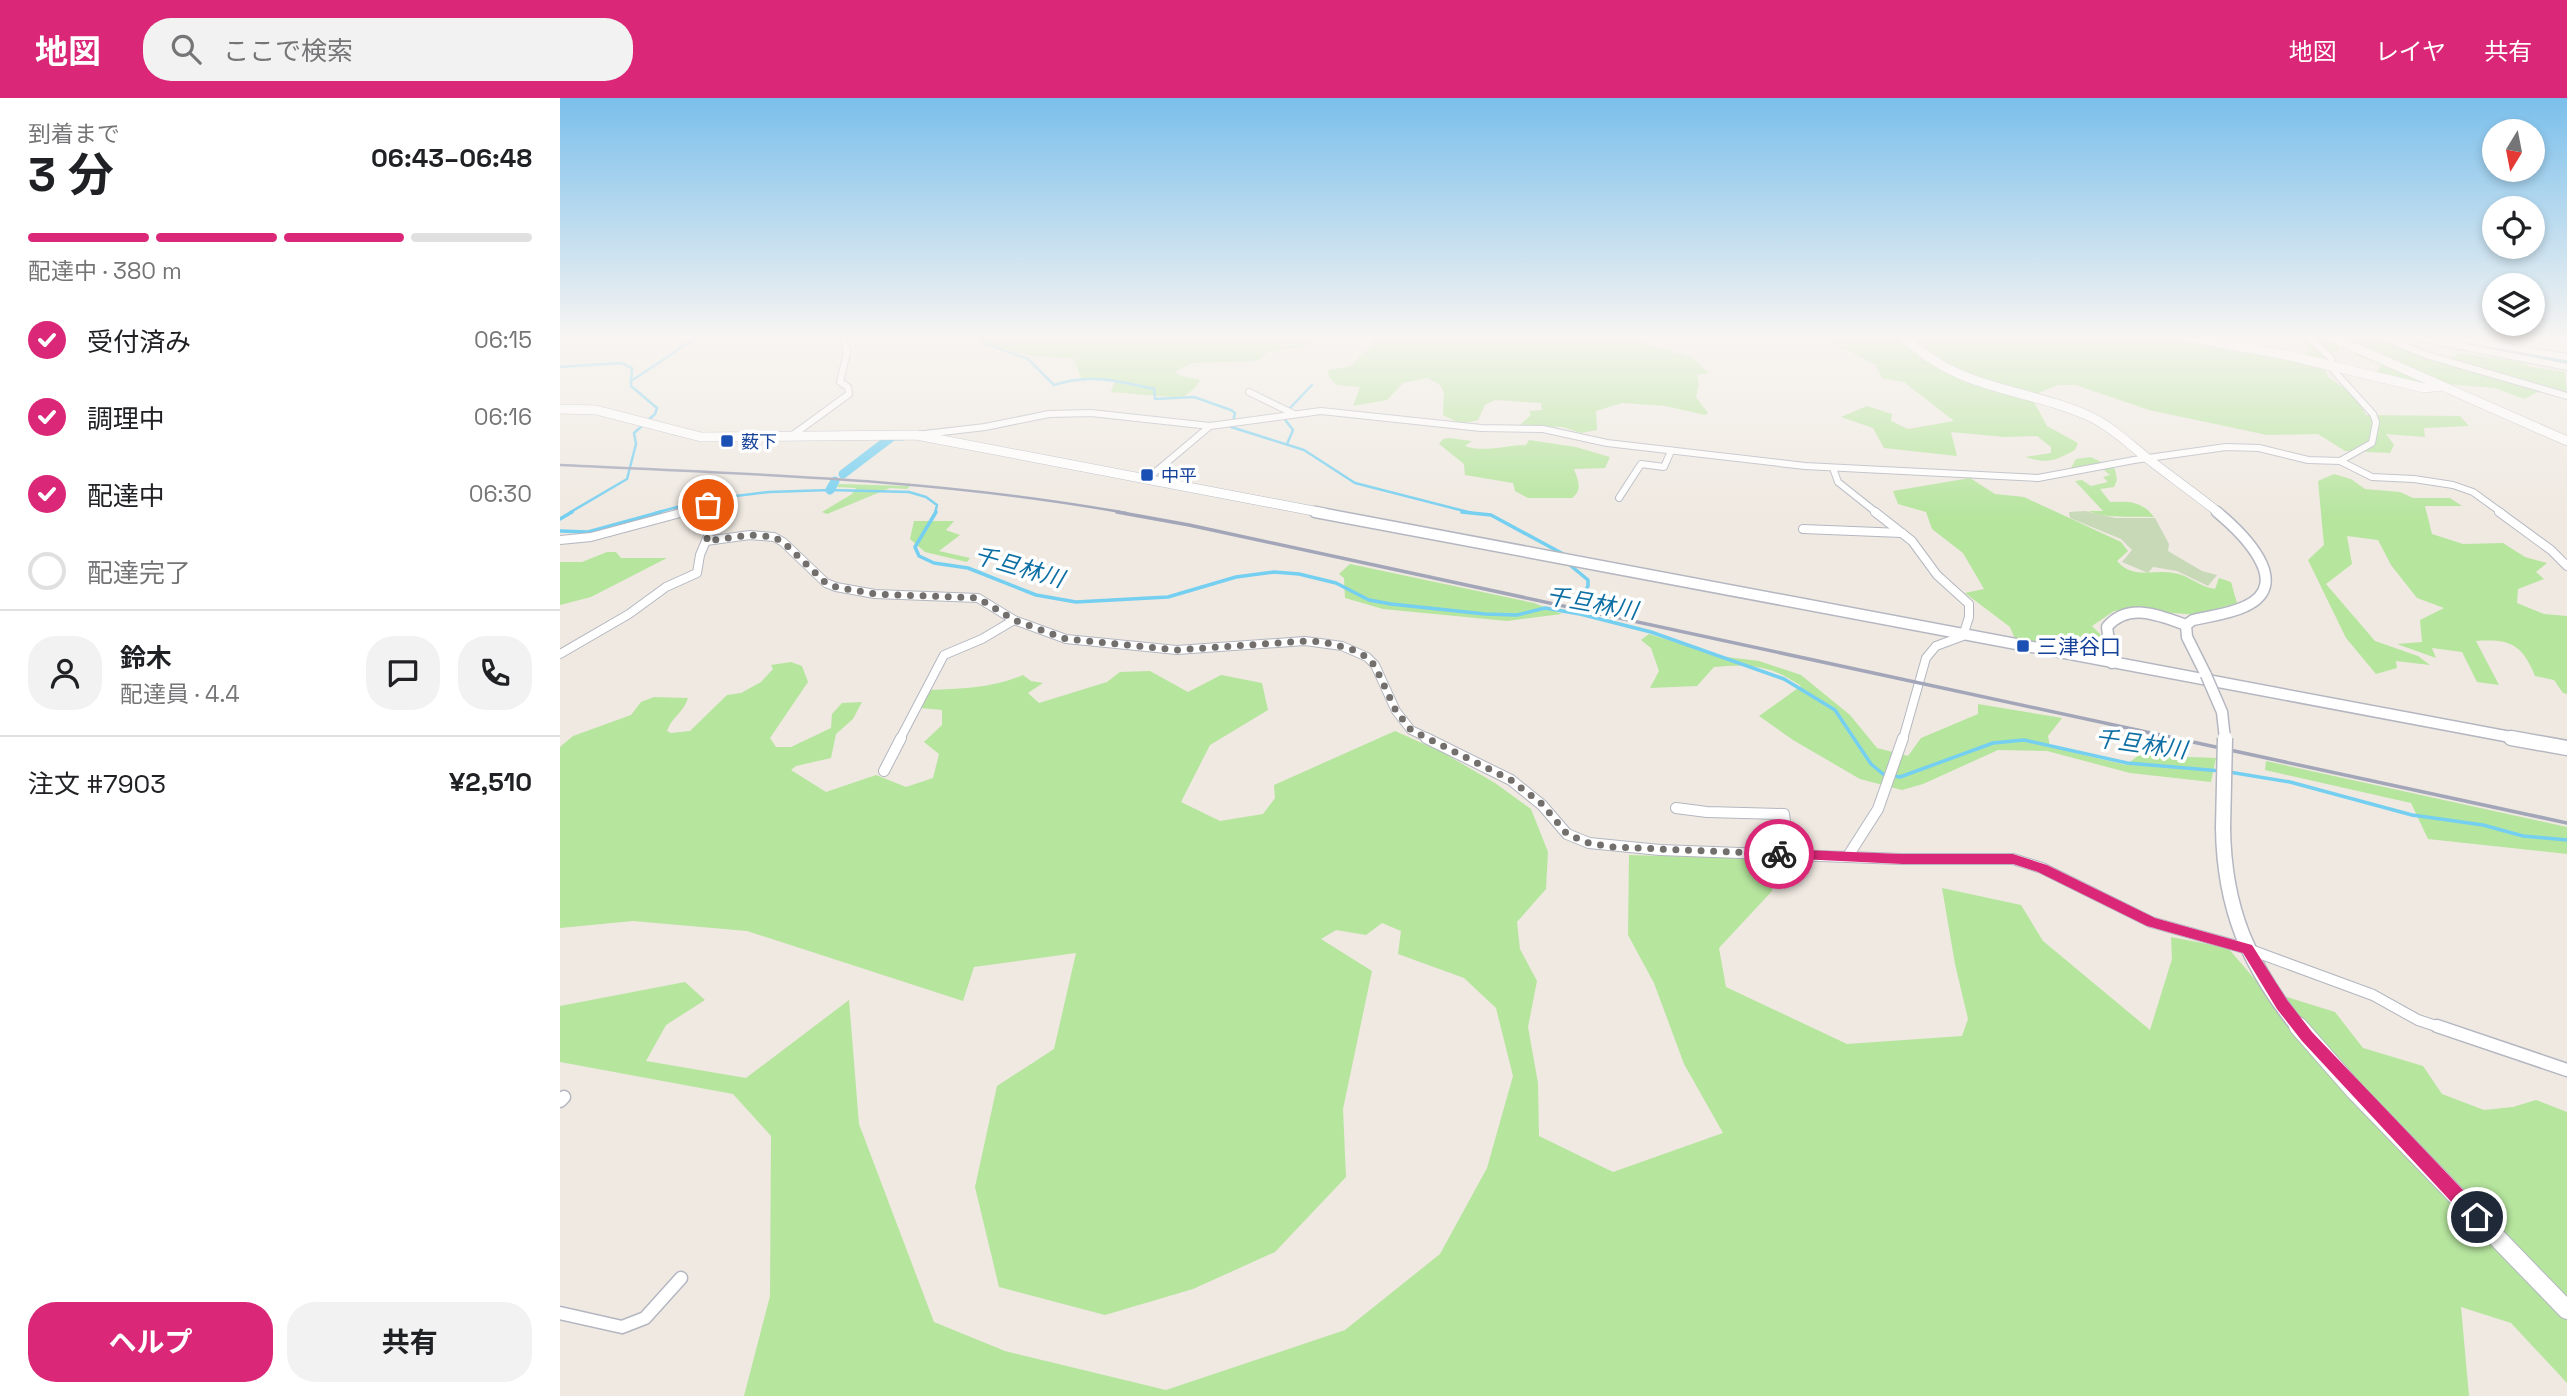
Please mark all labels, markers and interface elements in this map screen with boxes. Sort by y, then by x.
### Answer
search box [143,18,633,81]
icon: search [167,30,205,68]
text: 地図 [35,31,101,73]
text: ここで検索 [223,34,353,68]
text: 地図 [2289,36,2337,67]
text: レイヤ [2375,36,2446,67]
text: 共有 [2484,36,2532,67]
text: 到着まで [28,119,120,149]
north arrow [2482,119,2544,182]
map controls [2482,119,2545,336]
text: 06:43–06:48 [371,141,532,175]
text: 3 分 [28,146,114,204]
button: locate [2482,196,2545,259]
text: 配達中 · 380 m [28,256,182,286]
button: layers [2482,273,2545,336]
icon: check [28,321,66,359]
text: 受付済み [87,325,191,359]
text: 06:15 [474,325,532,355]
icon: check [28,398,66,436]
text: 調理中 [87,402,165,436]
text: 06:16 [474,402,532,432]
place label: 薮下 [741,430,777,453]
marker: 薮下 [719,433,735,449]
place label: 中平 [1161,464,1197,487]
marker: 中平 [1139,467,1155,483]
icon: check [28,475,66,513]
pin [678,475,738,535]
text: 配達中 [87,479,165,513]
text: 06:30 [469,479,532,509]
icon: bag [689,486,727,524]
water label: 千旦林川 [971,540,1070,595]
text: 配達完了 [87,556,191,590]
water label: 千旦林川 [1544,580,1643,626]
place label: 三津谷口 [2037,633,2121,660]
button: person [28,636,102,710]
button: chat [366,636,440,710]
button: phone [458,636,532,710]
marker: 三津谷口 [2015,638,2031,654]
text: 鈴木 [120,641,172,675]
text: 配達員 · 4.4 [120,679,240,709]
water label: 千旦林川 [2093,723,2192,766]
text: ¥2,510 [449,765,532,799]
text: 注文 #7903 [28,767,166,801]
courier [1744,819,1814,889]
icon: bike [1760,835,1798,873]
pin [2447,1187,2507,1247]
icon: home [2458,1198,2496,1236]
button: ヘルプ [28,1302,273,1382]
button: 共有 [287,1302,532,1382]

